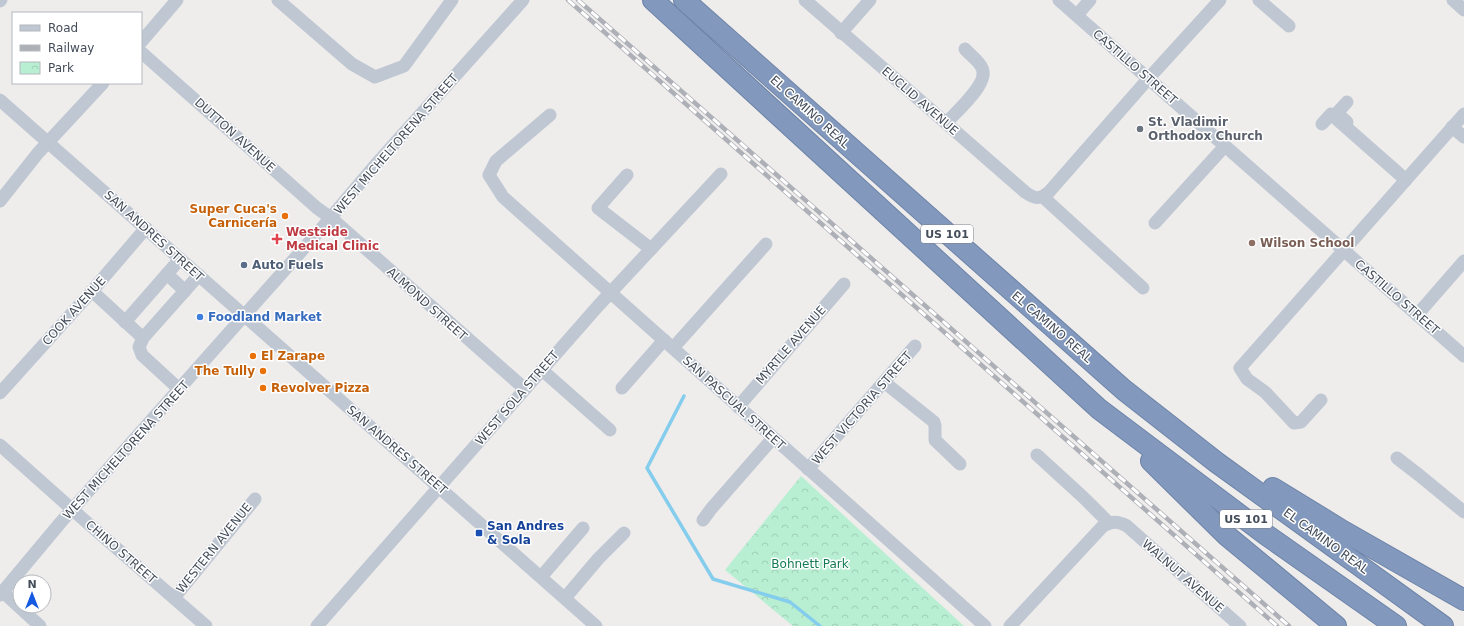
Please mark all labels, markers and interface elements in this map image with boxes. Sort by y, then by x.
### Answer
legend [12,12,142,84]
text: Road [48,21,78,35]
street label: CASTILLO STREET [1090,27,1180,108]
text: Railway [48,41,94,55]
text: Park [48,61,74,75]
street label: EUCLID AVENUE [879,64,961,138]
street label: WEST MICHELTORENA STREET [331,70,461,217]
street label: EL CAMINO REAL [768,73,853,151]
street label: DUTTON AVENUE [192,95,278,175]
place label: St. Vladimir Orthodox Church [1148,115,1263,143]
marker: St. Vladimir Orthodox Church [1135,124,1145,134]
street label: SAN ANDRES STREET [102,188,207,285]
place label: Super Cuca's Carnicería [190,202,277,230]
marker: Super Cuca's Carnicería [280,211,290,221]
place label: Westside Medical Clinic [286,225,379,253]
road number: US 101 [921,225,973,243]
marker: Westside Medical Clinic [271,233,283,245]
place label: Wilson School [1260,236,1354,250]
marker: Wilson School [1247,238,1257,248]
street label: CASTILLO STREET [1352,257,1442,338]
place label: Auto Fuels [252,258,324,272]
marker: Auto Fuels [239,260,249,270]
street label: ALMOND STREET [384,264,470,344]
street label: COOK AVENUE [40,274,108,348]
street label: EL CAMINO REAL [1009,288,1095,366]
street label: MYRTLE AVENUE [753,303,829,387]
place label: Foodland Market [208,310,322,324]
marker: Foodland Market [195,312,205,322]
street label: WEST SOLA STREET [472,348,562,448]
street label: WEST VICTORIA STREET [809,348,915,467]
place label: El Zarape [261,349,325,363]
marker: El Zarape [248,351,258,361]
street label: SAN PASCUAL STREET [680,353,789,453]
place label: The Tully [194,364,255,378]
marker: The Tully [258,366,268,376]
street label: WEST MICHELTORENA STREET [60,377,192,522]
place label: Revolver Pizza [271,381,370,395]
marker: Revolver Pizza [258,383,268,393]
street label: SAN ANDRES STREET [344,403,451,498]
street label: WESTERN AVENUE [173,500,255,596]
street label: EL CAMINO REAL [1281,505,1371,577]
road number: US 101 [1220,510,1272,528]
street label: CHINO STREET [83,518,160,587]
place label: San Andres & Sola [487,519,564,547]
marker: San Andres & Sola [474,528,484,538]
street label: WALNUT AVENUE [1139,537,1227,615]
park label: Bohnett Park [771,557,849,571]
north arrow [12,574,52,614]
text: N [27,578,37,591]

